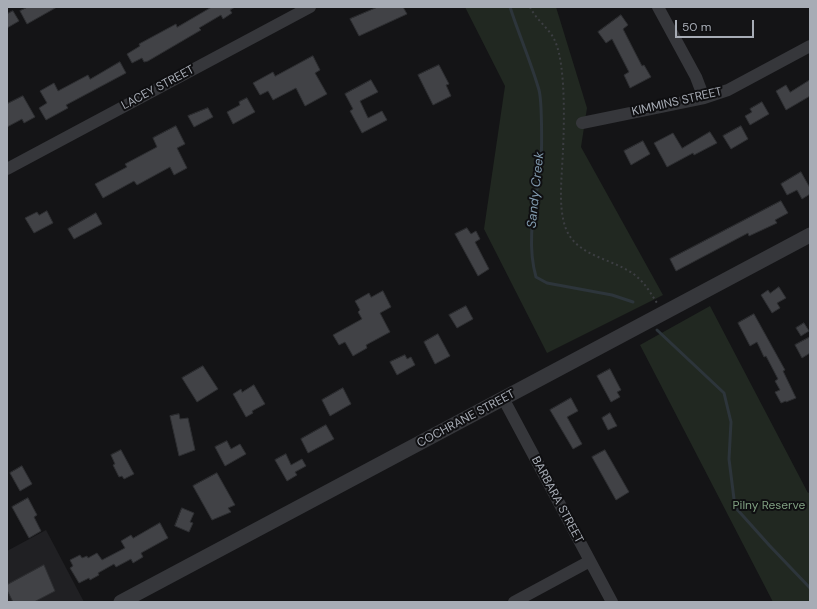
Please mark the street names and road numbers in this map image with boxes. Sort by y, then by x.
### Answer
street label: LACEY STREET [119,63,197,113]
street label: KIMMINS STREET [630,85,724,119]
street label: COCHRANE STREET [415,387,517,451]
street label: BARBARA STREET [528,454,586,546]

